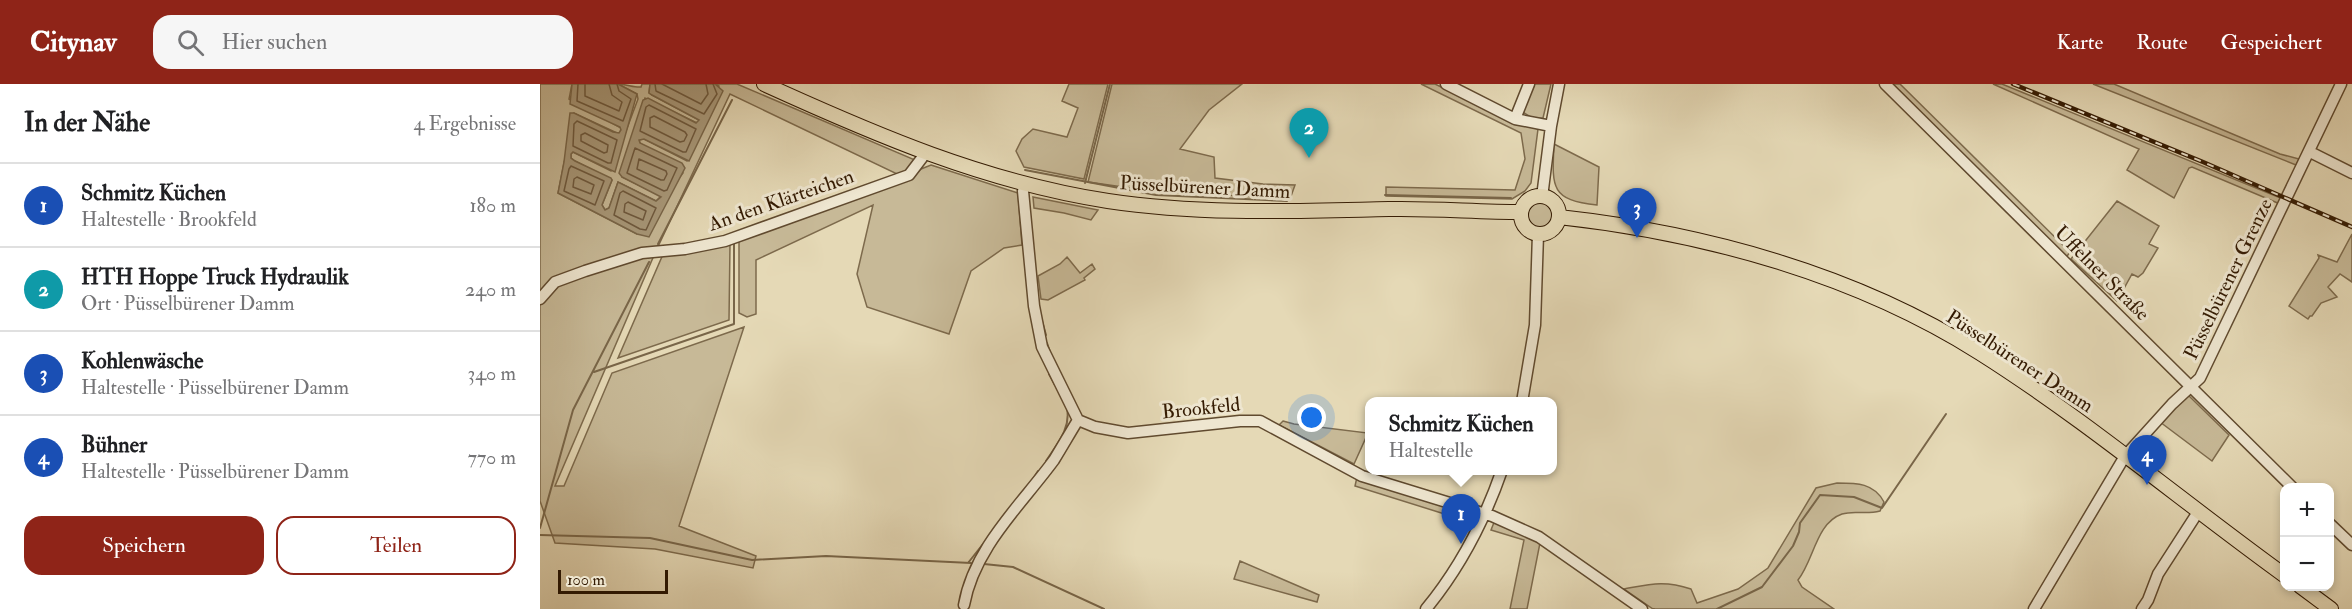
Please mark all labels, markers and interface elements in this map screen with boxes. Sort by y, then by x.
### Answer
search box [153,15,573,69]
text: Citynav [30,25,117,60]
icon: search [174,26,207,59]
text: Hier suchen [222,28,327,56]
text: Karte [2057,29,2103,56]
text: Route [2136,29,2188,56]
text: Gespeichert [2221,29,2322,56]
text: In der Nähe [24,107,150,139]
pin: 2 [1290,109,1328,158]
text: 4 Ergebnisse [414,111,516,136]
street label: An den Klärteichen [704,163,857,237]
street label: Püsselbürener Damm [1119,170,1291,204]
text: Schmitz Küchen [81,179,226,207]
pin: 3 [1618,188,1656,238]
text: 1 [40,193,47,218]
text: 180 m [469,193,516,218]
street label: Püsselbürener Grenze [2178,194,2278,364]
text: Haltestelle · Brookfeld [81,207,257,232]
street label: Uffelner Straße [2049,220,2155,326]
text: HTH Hoppe Truck Hydraulik [81,263,349,291]
text: 2 [38,277,49,302]
text: 240 m [465,277,516,302]
text: Ort · Püsselbürener Damm [81,291,294,316]
street label: Püsselbürener Damm [1942,304,2099,418]
text: Kohlenwäsche [81,347,204,375]
text: 3 [40,361,47,386]
text: 340 m [468,361,516,386]
text: Haltestelle · Püsselbürener Damm [81,375,349,400]
street label: Brookfeld [1161,391,1242,425]
popup [1365,397,1557,475]
your location [1297,403,1326,432]
text: Schmitz Küchen [1388,410,1534,438]
text: Bühner [81,431,147,459]
pin: 4 [2128,436,2166,485]
text: Haltestelle [1388,438,1473,463]
text: 4 [38,445,49,470]
text: 770 m [468,445,516,470]
text: Haltestelle · Püsselbürener Damm [81,459,349,484]
map controls [2280,483,2334,591]
button: + [2280,483,2334,537]
pin: 1 [1442,494,1480,544]
button: Speichern [24,516,264,575]
button: Teilen [276,516,516,575]
button: − [2280,537,2334,591]
scale bar [558,567,668,594]
text: 100 m [567,570,605,590]

